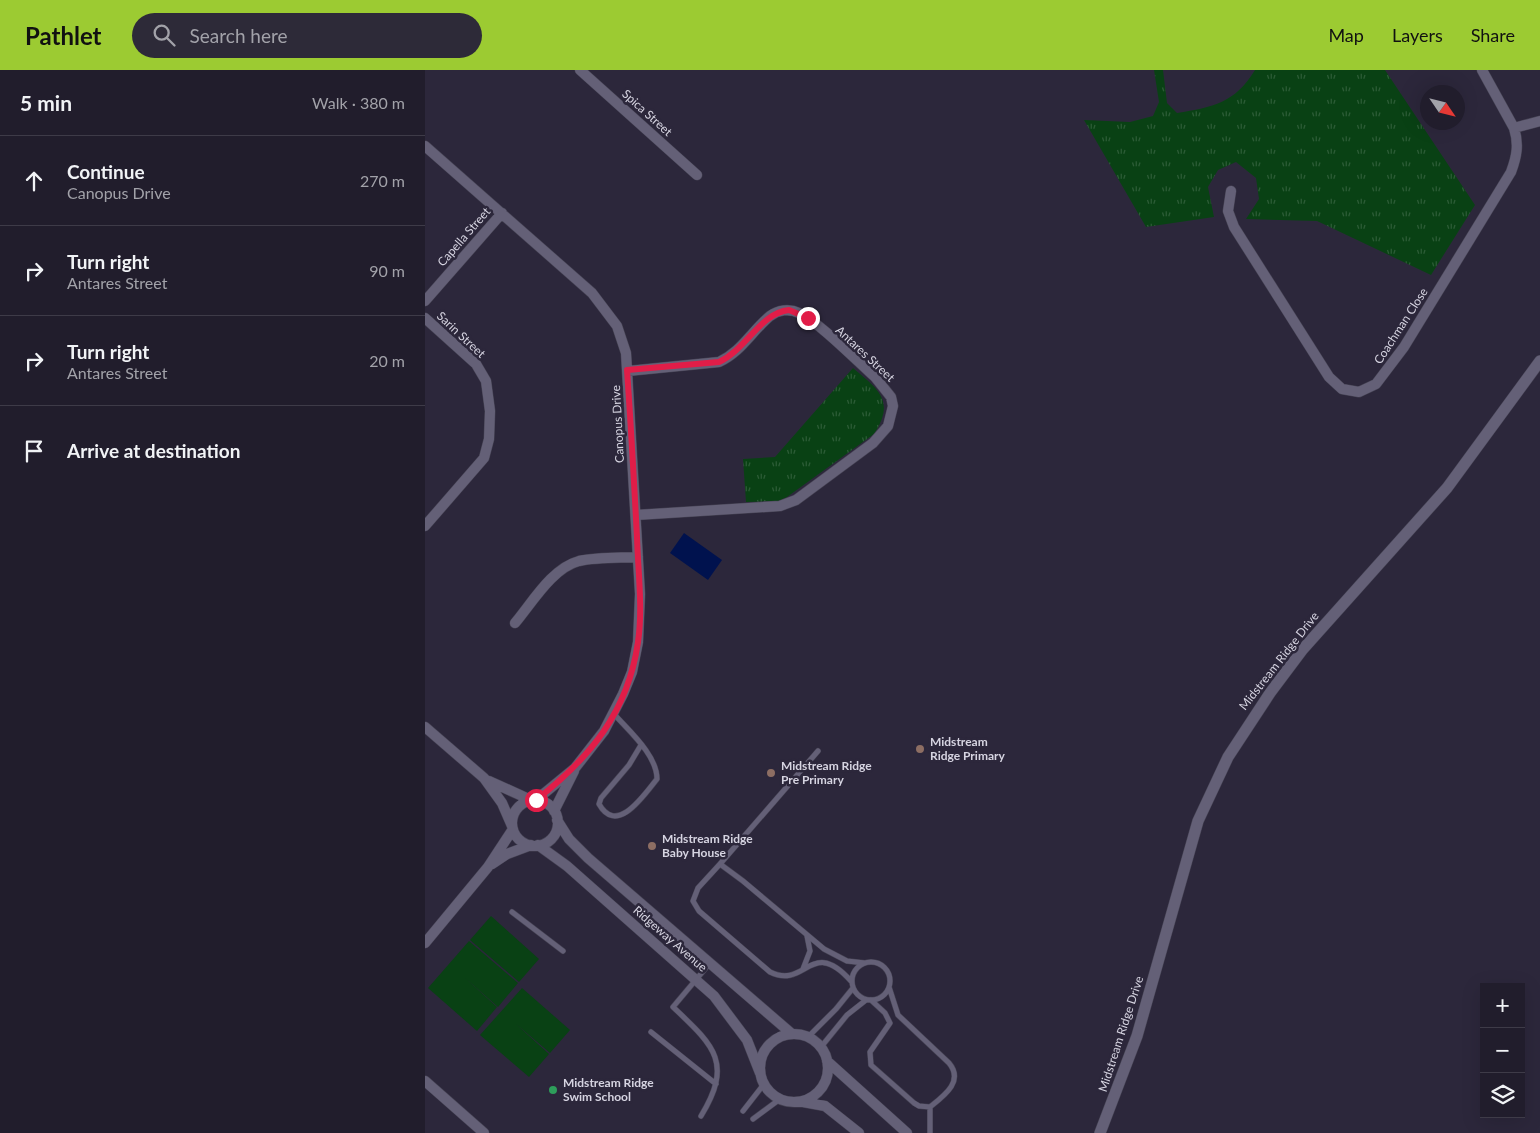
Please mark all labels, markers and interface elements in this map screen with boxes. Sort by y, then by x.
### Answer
search box [132,13,482,58]
text: Pathlet [25,21,102,50]
icon: search [150,21,178,49]
text: Search here [190,24,288,47]
text: Map [1328,24,1364,46]
text: Layers [1392,24,1443,46]
text: Share [1471,24,1515,46]
north arrow [1420,85,1465,130]
street label: Spica Street [619,86,676,140]
text: 5 min [20,90,72,115]
text: Walk · 380 m [312,93,405,112]
text: Continue [67,160,145,183]
icon: ahead [20,167,48,195]
text: 270 m [360,171,405,190]
text: Canopus Drive [67,183,171,202]
street label: Capella Street [434,204,494,269]
text: Turn right [67,250,149,273]
icon: right [20,257,48,285]
text: 90 m [369,261,405,280]
text: Antares Street [67,273,167,292]
street label: Coachman Close [1370,285,1431,367]
route end [797,307,820,330]
street label: Sarin Street [434,308,489,361]
street label: Antares Street [833,322,898,385]
text: Turn right [67,340,149,363]
icon: right [20,347,48,375]
text: 20 m [369,351,405,370]
text: Antares Street [67,363,167,382]
street label: Canopus Drive [608,385,627,463]
icon: arrive [20,437,48,465]
text: Arrive at destination [67,439,240,462]
street label: Midstream Ridge Drive [1236,609,1322,713]
place label: Midstream Ridge Primary [930,734,1006,763]
marker: Midstream Ridge Primary [914,743,926,755]
place label: Midstream Ridge Pre Primary [781,758,872,787]
marker: Midstream Ridge Pre Primary [765,767,777,779]
route start [525,789,548,812]
place label: Midstream Ridge Baby House [662,831,753,860]
marker: Midstream Ridge Baby House [646,840,658,852]
street label: Ridgeway Avenue [630,902,710,975]
street label: Midstream Ridge Drive [1095,974,1146,1094]
map controls [1480,983,1525,1118]
button: + [1480,983,1525,1028]
button: − [1480,1028,1525,1073]
button: layers [1480,1073,1525,1118]
place label: Midstream Ridge Swim School [563,1075,654,1104]
marker: Midstream Ridge Swim School [547,1084,559,1096]

